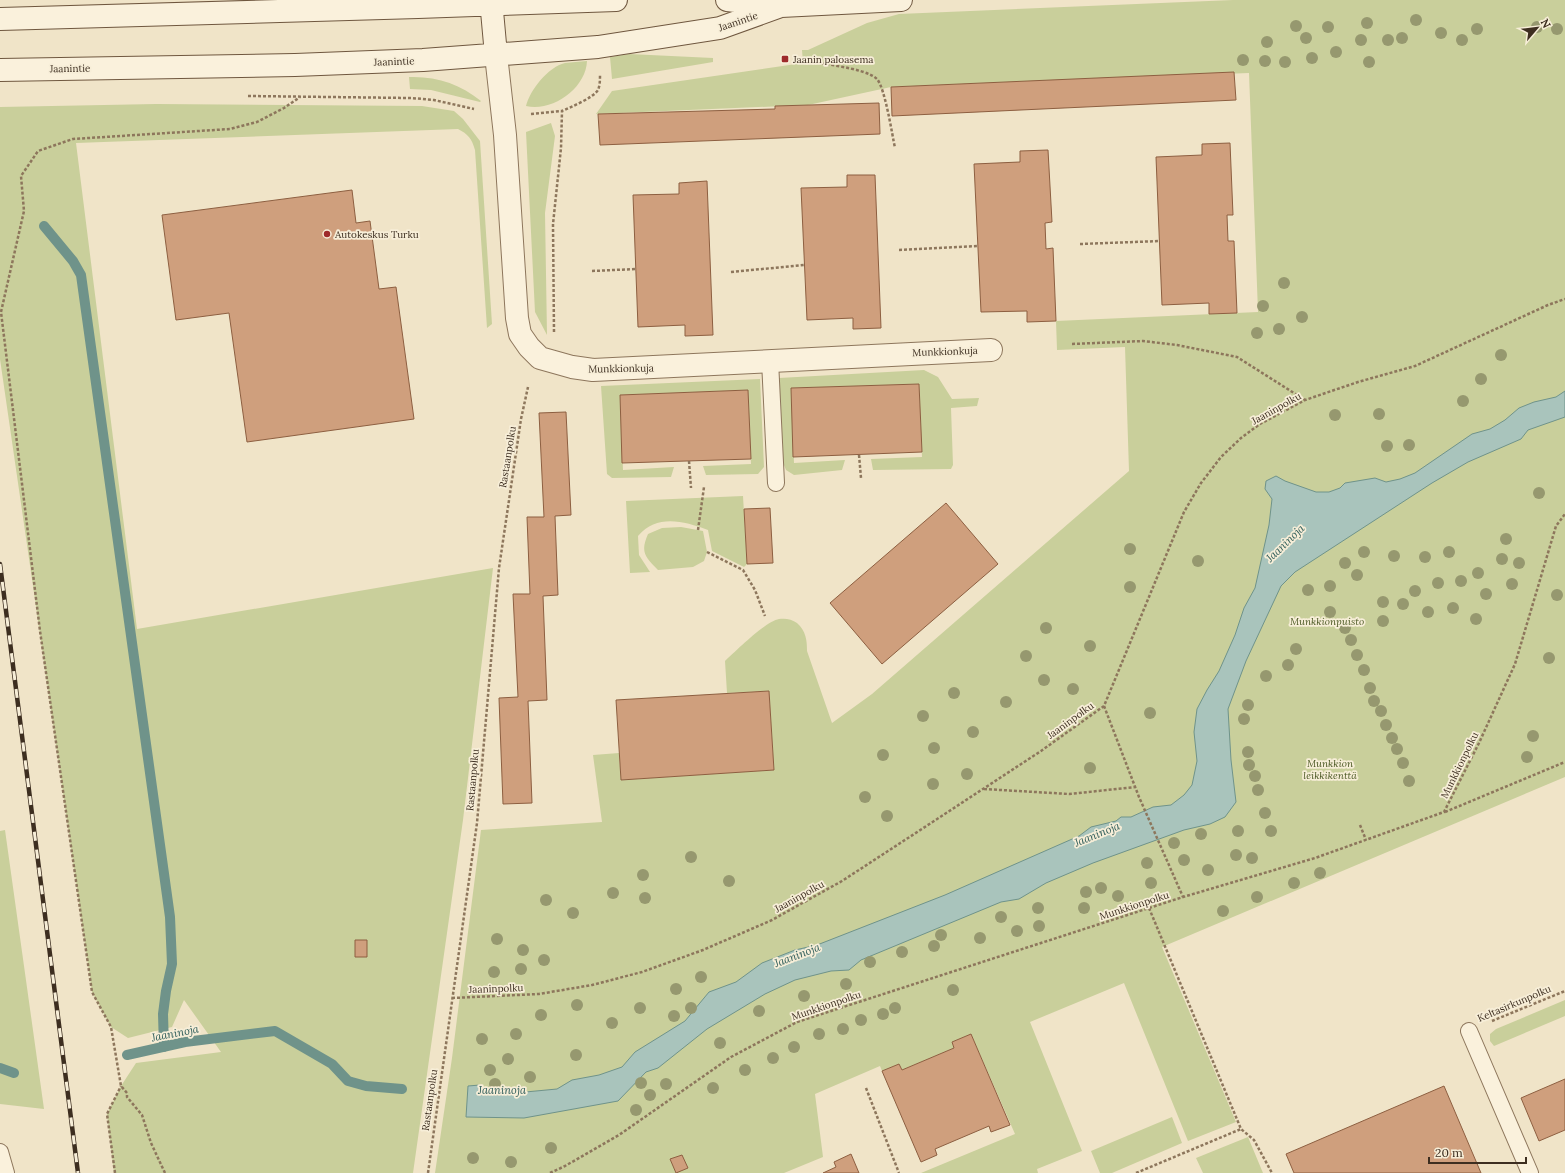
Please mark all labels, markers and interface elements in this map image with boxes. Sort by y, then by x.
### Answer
street label: Jaanintie [716,8,760,35]
north arrow [1517,8,1557,48]
text: N [1538,16,1554,31]
place label: Jaanin paloasema [792,53,874,66]
street label: Jaanintie [372,54,415,69]
marker: Jaanin paloasema [780,54,790,64]
street label: Jaanintie [48,62,91,75]
place label: Autokeskus Turku [334,228,419,241]
marker: Autokeskus Turku [322,229,332,239]
street label: Munkkionkuja [912,344,978,359]
street label: Munkkionkuja [588,361,654,376]
street label: Jaaninpolku [1248,389,1303,428]
street label: Rastaanpolku [496,425,519,489]
water label: Jaaninoja [1262,521,1308,565]
park label: Munkkionpuisto [1290,615,1364,628]
street label: Jaaninpolku [1044,699,1096,742]
street label: Munkkionpolku [1438,730,1481,801]
street label: Rastaanpolku [463,748,482,812]
park label: Munkkion leikkikenttä [1303,757,1357,782]
water label: Jaaninoja [1071,818,1123,850]
street label: Jaaninpolku [771,877,826,916]
street label: Munkkionpolku [1098,888,1171,923]
water label: Jaaninoja [771,940,823,970]
street label: Jaaninpolku [467,981,524,996]
street label: Keltasirkunpolku [1475,982,1553,1025]
street label: Munkkionpolku [790,988,863,1023]
water label: Jaaninoja [149,1021,201,1045]
street label: Rastaanpolku [419,1068,440,1132]
water label: Jaaninoja [477,1083,527,1097]
scale bar [1429,1139,1526,1165]
text: 20 m [1435,1145,1463,1160]

